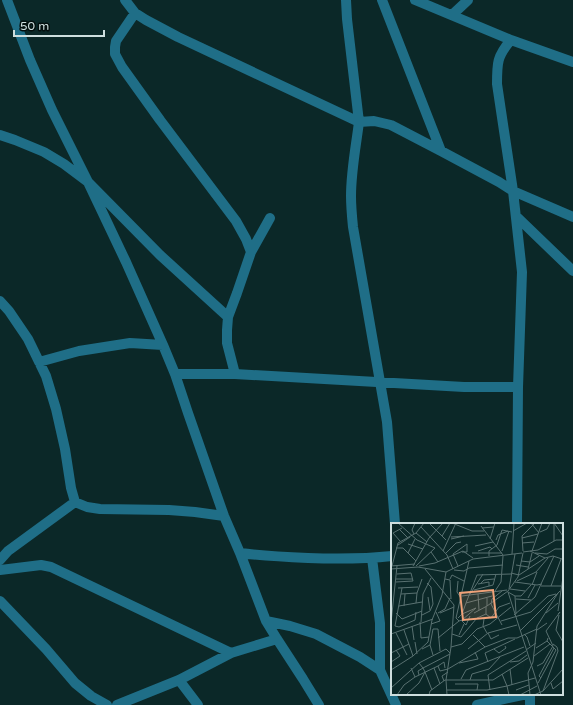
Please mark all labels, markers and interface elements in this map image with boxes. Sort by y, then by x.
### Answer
scale bar [14,12,104,38]
text: 50 m [20,19,49,33]
inset map [391,523,563,695]

